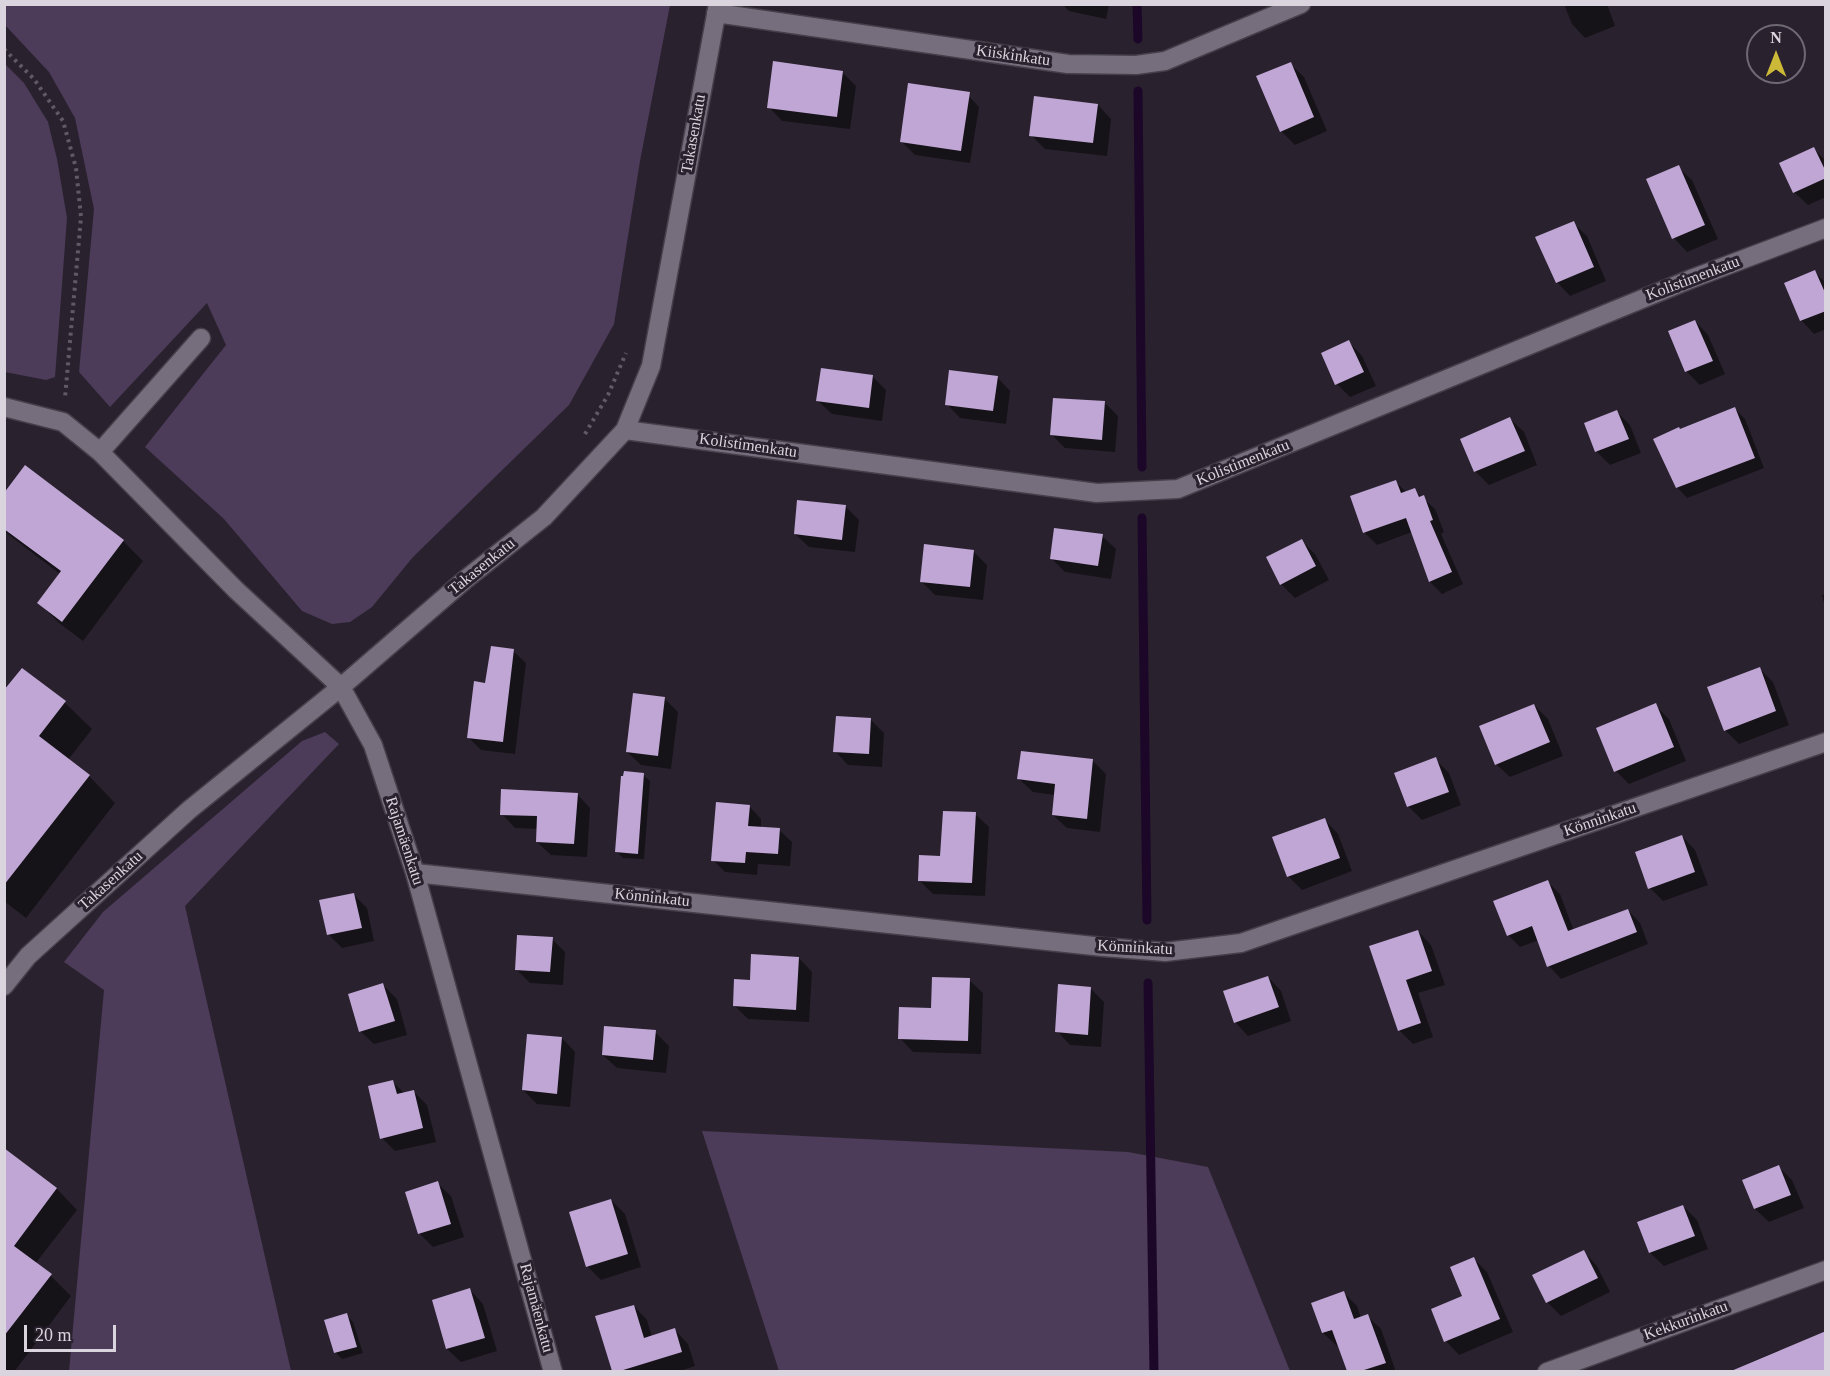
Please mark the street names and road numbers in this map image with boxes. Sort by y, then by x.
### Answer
street label: Kiiskinkatu [975,41,1051,71]
street label: Takasenkatu [678,93,710,175]
street label: Kolistimenkatu [1644,252,1742,306]
street label: Kolistimenkatu [698,430,798,462]
street label: Kolistimenkatu [1194,436,1292,490]
street label: Takasenkatu [445,534,519,600]
street label: Rajamäenkatu [381,795,427,887]
street label: Könninkatu [1561,799,1639,841]
street label: Takasenkatu [75,847,147,915]
street label: Könninkatu [613,885,691,911]
street label: Könninkatu [1097,936,1173,960]
street label: Rajamäenkatu [515,1261,557,1355]
street label: Kekkurinkatu [1641,1297,1731,1345]

